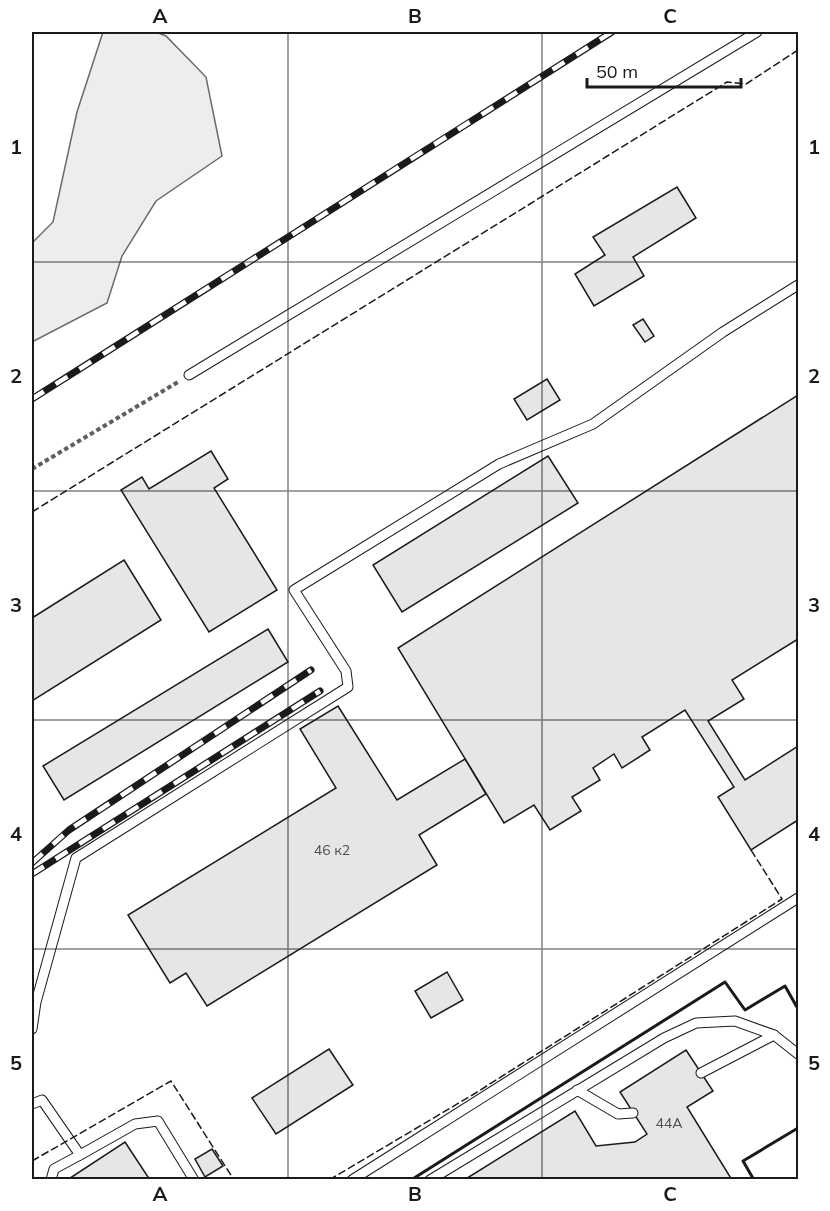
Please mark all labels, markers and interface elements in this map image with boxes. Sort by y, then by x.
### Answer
text: A [153,3,168,28]
text: B [408,3,422,28]
text: C [663,3,677,28]
scale bar [587,51,742,89]
text: 50 m [596,60,638,83]
text: 1 [10,134,22,159]
text: 1 [808,134,820,159]
text: 2 [10,363,22,388]
text: 2 [808,363,820,388]
text: 3 [10,592,22,617]
text: 3 [808,592,820,617]
text: 4 [10,821,22,846]
text: 4 [808,821,820,846]
house number: 46 к2 [314,841,350,859]
text: 5 [10,1050,22,1075]
text: 5 [808,1050,820,1075]
house number: 44А [655,1114,683,1132]
text: A [153,1181,168,1206]
text: B [408,1181,422,1206]
text: C [663,1181,677,1206]

